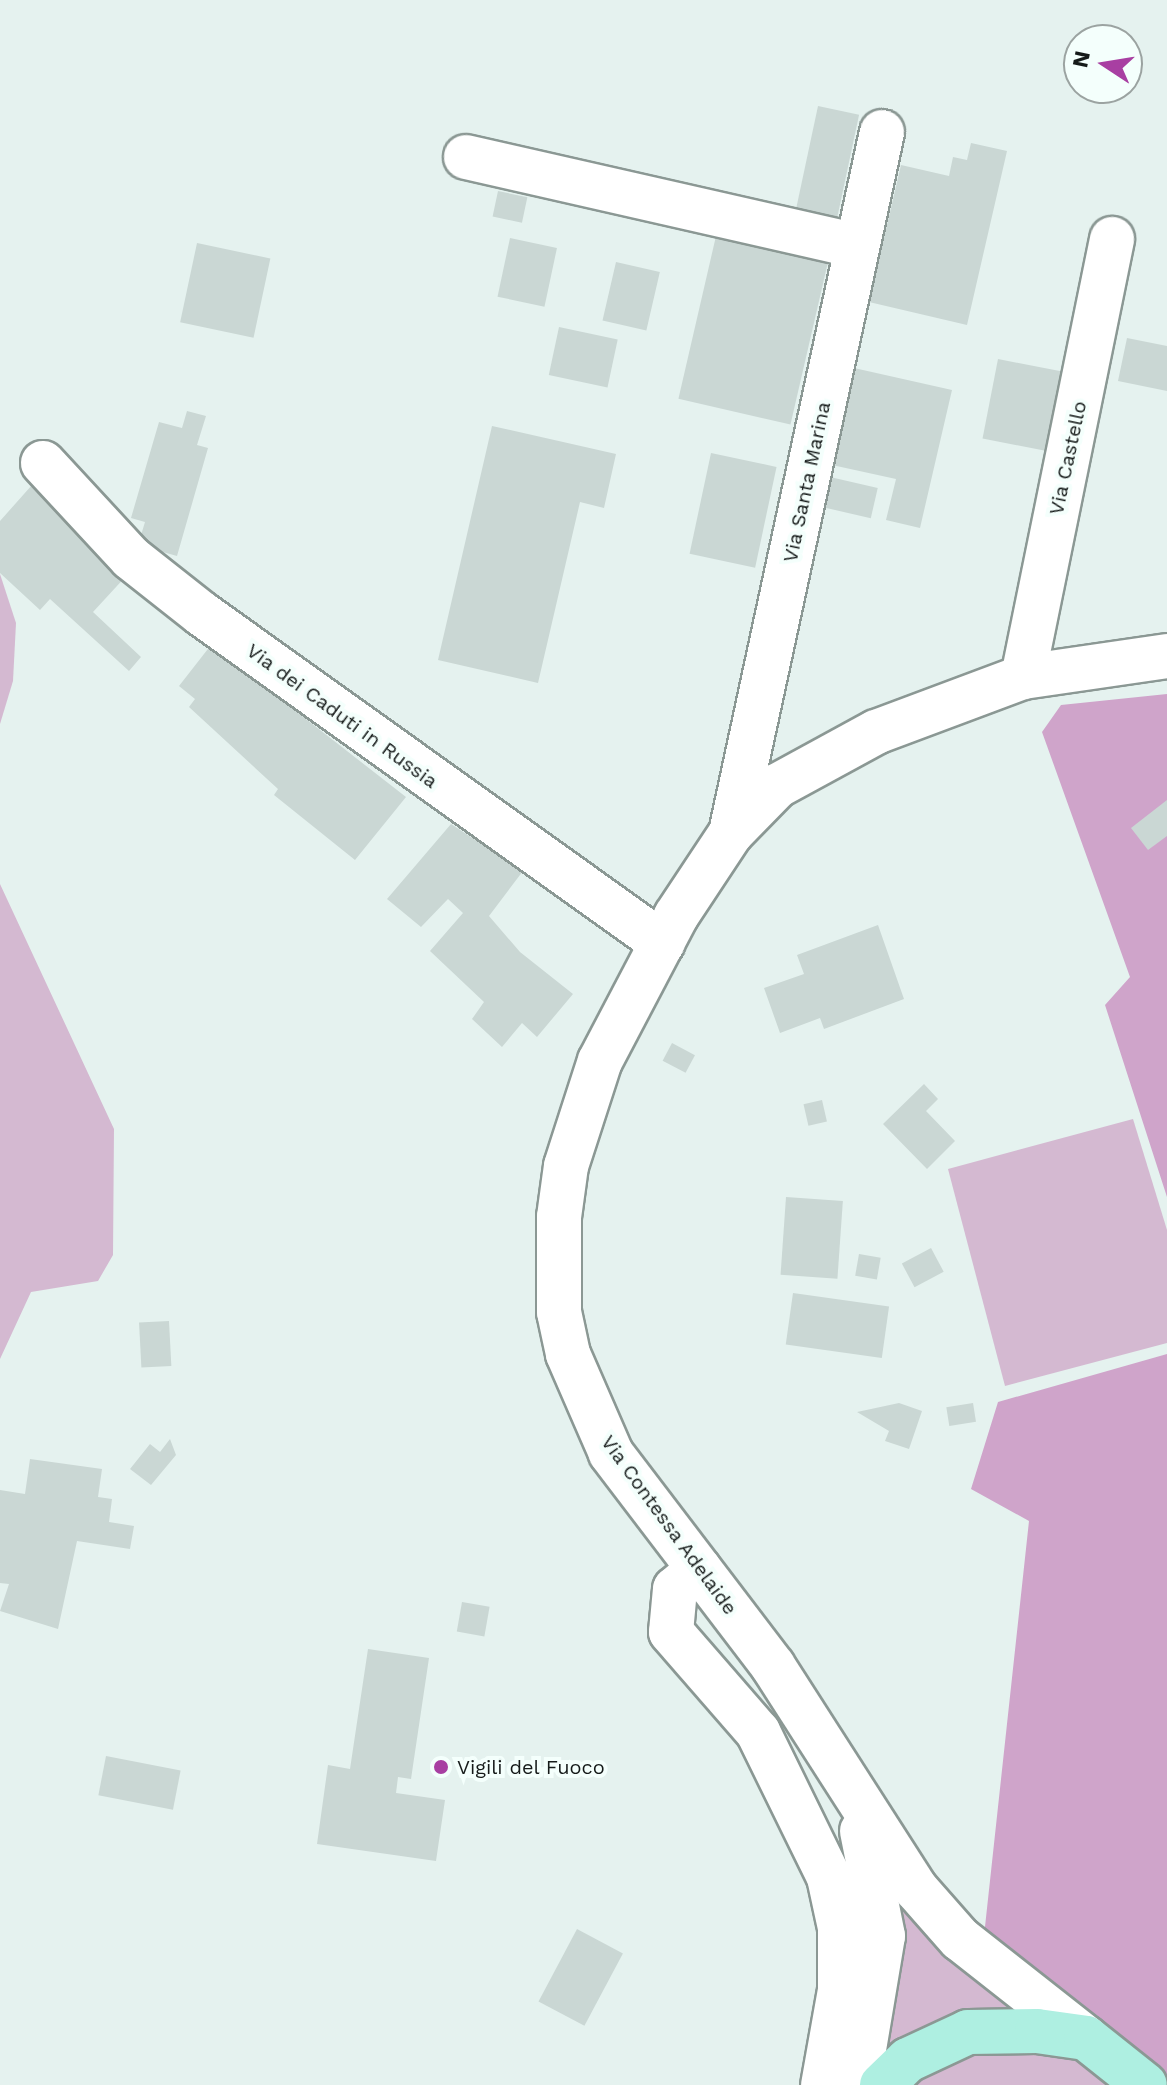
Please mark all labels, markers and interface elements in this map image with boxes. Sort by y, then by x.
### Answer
north arrow [1063,24,1143,104]
text: N [1067,49,1095,70]
street label: Via Santa Marina [778,399,836,565]
street label: Via Castello [1044,399,1092,517]
street label: Via dei Caduti in Russia [242,638,442,794]
street label: Via Contessa Adelaide [595,1430,743,1620]
place label: Vigili del Fuoco [457,1755,605,1779]
marker: Vigili del Fuoco [432,1758,450,1776]

